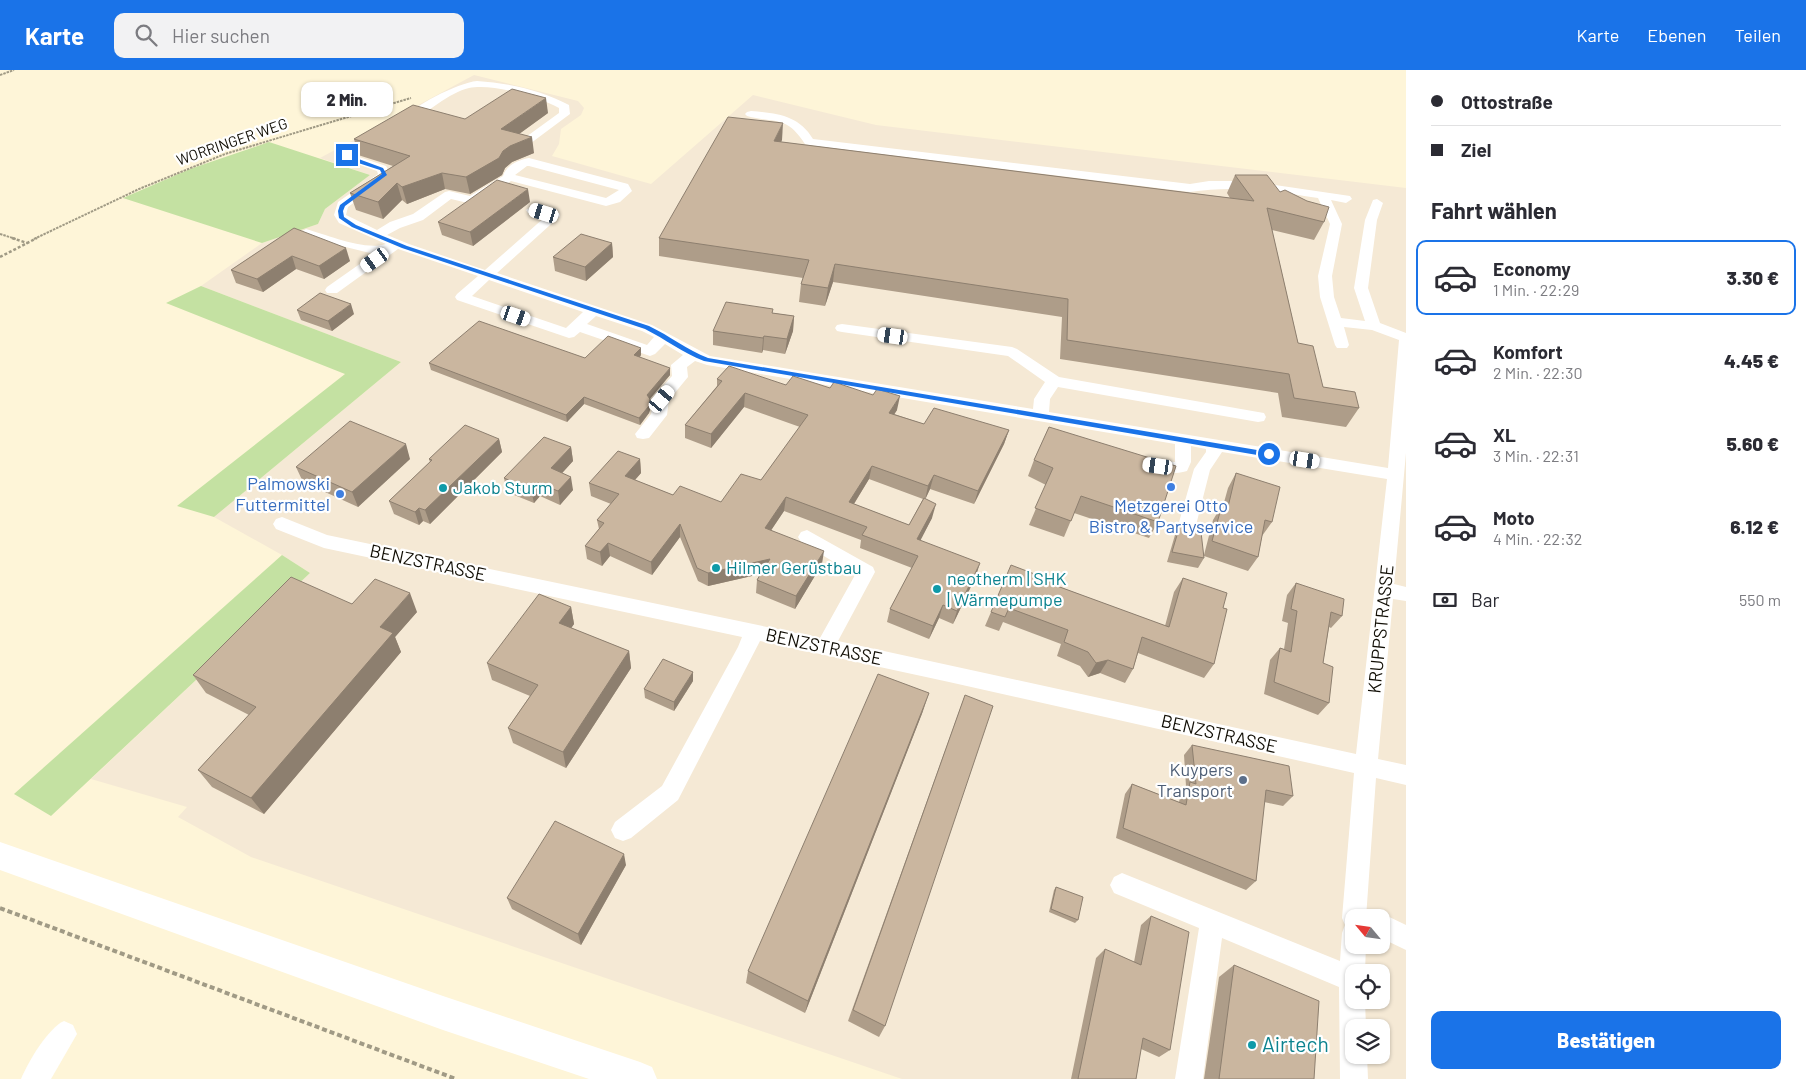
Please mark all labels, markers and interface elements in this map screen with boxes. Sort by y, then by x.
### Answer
search box [114,13,464,58]
text: Karte [25,21,84,50]
icon: search [132,21,160,49]
text: Hier suchen [172,24,270,47]
text: Karte [1576,24,1619,46]
text: Ebenen [1647,24,1706,46]
text: Teilen [1734,24,1781,46]
callout: 2 Min. [301,82,393,118]
text: 2 Min. [327,90,367,109]
text: Ottostraße [1461,90,1553,113]
street label: WORRINGER WEG [174,114,290,168]
text: Ziel [1461,138,1491,161]
route end [336,144,358,166]
text: Fahrt wählen [1431,197,1557,223]
car [527,201,560,225]
car [358,245,391,275]
icon: car [1433,255,1478,300]
text: Economy [1493,257,1571,280]
text: 3.30 € [1726,266,1779,289]
text: 1 Min. · 22:29 [1493,280,1579,299]
car [499,304,532,328]
car [877,326,908,346]
icon: car [1433,338,1478,383]
text: Komfort [1493,340,1563,363]
text: 4.45 € [1724,349,1779,372]
text: 2 Min. · 22:30 [1493,363,1583,382]
car [646,383,677,415]
icon: car [1433,421,1478,466]
text: XL [1493,423,1516,446]
text: 5.60 € [1726,432,1779,455]
route start [1258,443,1280,465]
text: 3 Min. · 22:31 [1493,446,1579,465]
car [1289,450,1320,470]
car [1142,456,1173,476]
place label: Palmowski Futtermittel [235,472,330,515]
place label: Jakob Sturm [453,476,553,498]
marker: Metzgerei Otto Bistro & Partyservice [1165,481,1177,493]
marker: Jakob Sturm [437,482,449,494]
marker: Palmowski Futtermittel [334,488,346,500]
place label: Metzgerei Otto Bistro & Partyservice [1089,494,1253,537]
icon: car [1433,504,1478,549]
text: Moto [1493,506,1535,529]
text: 6.12 € [1730,515,1779,538]
text: 4 Min. · 22:32 [1493,529,1582,548]
street label: BENZSTRASSE [368,539,488,585]
place label: Hilmer Gerüstbau [726,556,862,578]
marker: Hilmer Gerüstbau [710,562,722,574]
street label: KRUPPSTRASSE [1362,563,1398,694]
place label: neotherm | SHK | Wärmepumpe [947,567,1067,610]
marker: neotherm | SHK | Wärmepumpe [931,583,943,595]
icon: cash [1431,586,1459,614]
text: Bar [1471,588,1499,611]
text: 550 m [1739,590,1781,609]
street label: BENZSTRASSE [764,623,884,669]
street label: BENZSTRASSE [1159,709,1279,757]
place label: Kuypers Transport [1157,758,1233,801]
marker: Kuypers Transport [1237,774,1249,786]
north arrow [1345,909,1390,954]
map controls [1345,909,1390,1064]
button: locate [1345,964,1390,1009]
button: Bestätigen [1431,1011,1781,1069]
button: layers [1345,1019,1390,1064]
place label: Airtech [1262,1031,1329,1056]
marker: Airtech [1246,1039,1258,1051]

